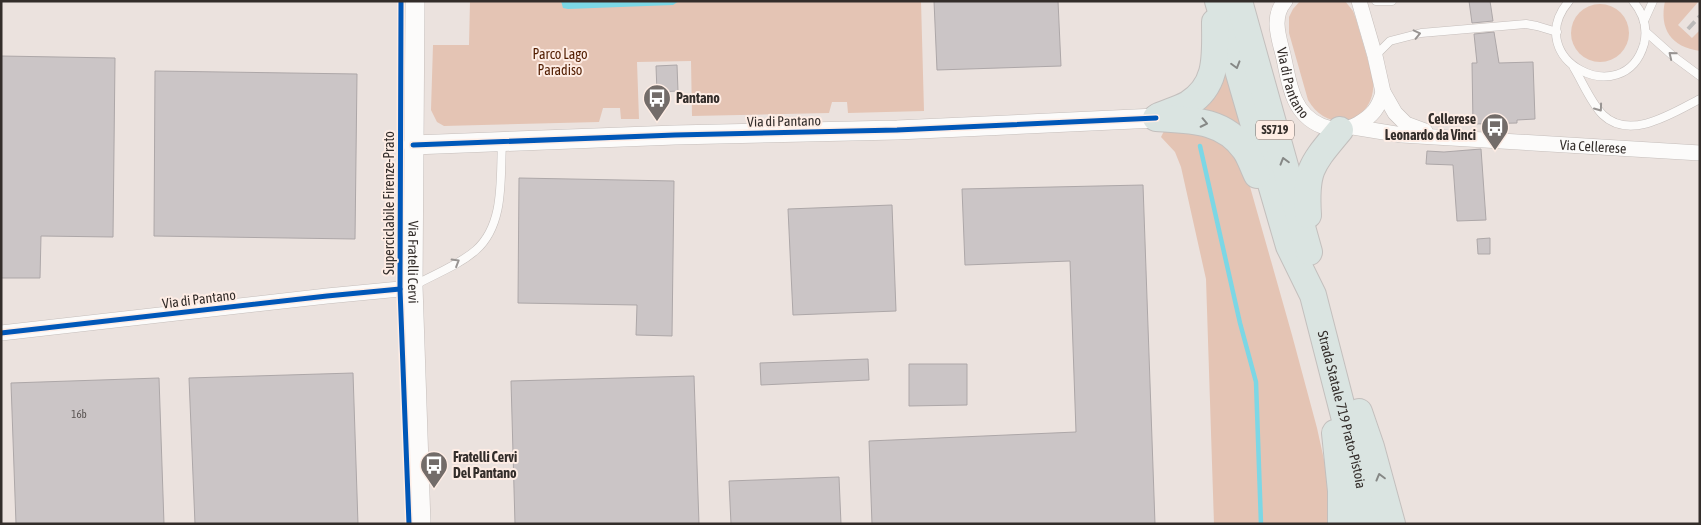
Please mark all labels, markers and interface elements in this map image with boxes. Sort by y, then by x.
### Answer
one-way arrow [1412,29,1421,40]
park label: Parco Lago Paradiso [532,46,588,78]
street label: Via di Pantano [1273,46,1312,122]
one-way arrow [1668,52,1678,61]
one-way arrow [1231,60,1241,68]
bus stop icon: Pantano [642,83,672,122]
place label: Pantano [676,90,720,106]
one-way arrow [1593,102,1602,112]
place label: Cellerese Leonardo da Vinci [1385,111,1476,143]
street label: Via di Pantano [747,112,821,130]
bus stop icon: Cellerese Leonardo da Vinci [1480,112,1510,151]
one-way arrow [1200,117,1209,127]
road number: SS719 [1256,120,1294,140]
street label: Superciclabile Firenze-Prato [381,131,397,275]
street label: Via Cellerese [1559,137,1627,157]
one-way arrow [1279,157,1289,166]
street label: Via Fratelli Cervi [405,220,422,304]
one-way arrow [451,259,460,269]
street label: Via di Pantano [161,287,237,311]
street label: Strada Statale 719 Prato-Pistoia [1315,329,1369,490]
house number: 16b [71,408,87,420]
place label: Fratelli Cervi Del Pantano [453,449,517,481]
bus stop icon: Fratelli Cervi Del Pantano [419,450,449,489]
one-way arrow [1375,473,1385,481]

